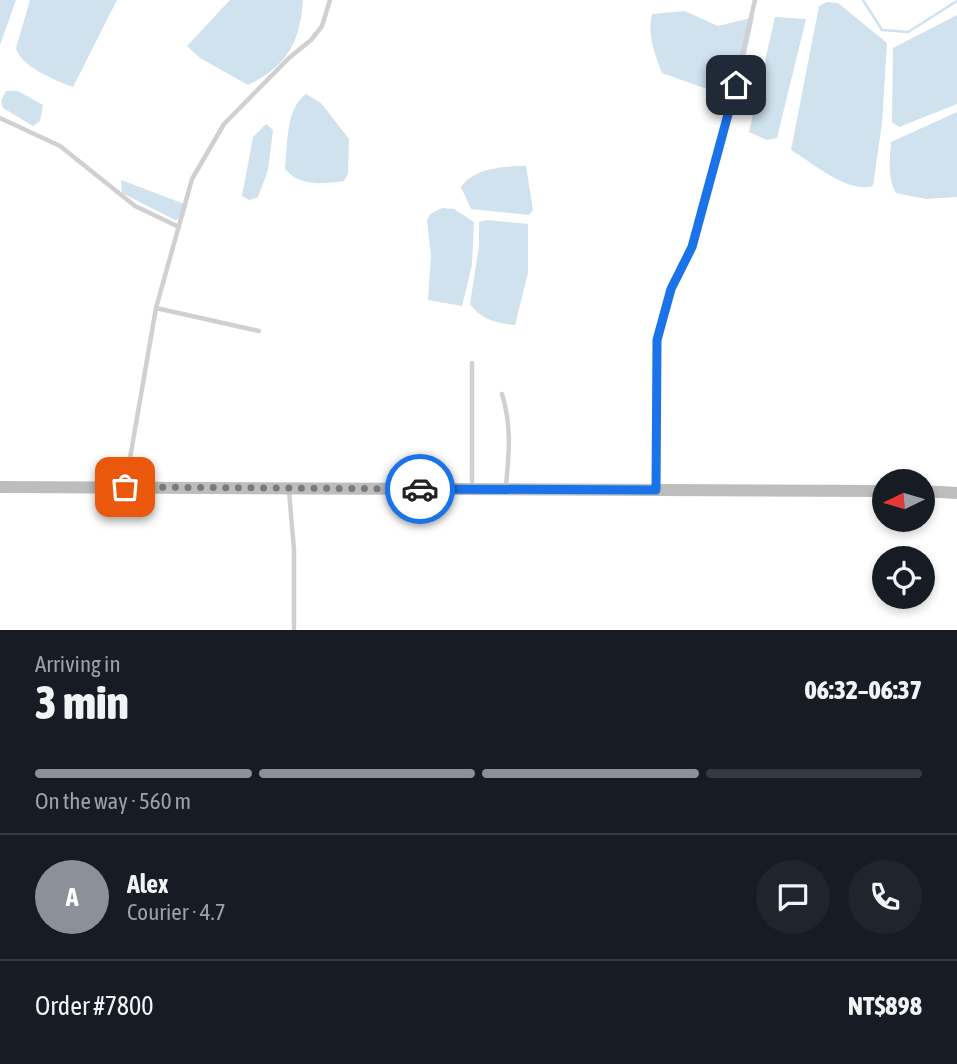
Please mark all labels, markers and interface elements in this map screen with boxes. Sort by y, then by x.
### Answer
pin [706,55,766,115]
icon: home [717,66,755,104]
courier [385,454,455,524]
pin [95,457,155,517]
icon: bag [106,468,144,506]
north arrow [872,469,934,532]
map controls [872,469,935,609]
icon: car [401,470,439,508]
button: locate [872,546,935,609]
text: Arriving in [35,651,121,677]
text: 06:32–06:37 [805,675,922,705]
text: 3 min [35,676,129,729]
text: On the way · 560 m [35,788,191,814]
button: chat [756,860,830,934]
button: phone [848,860,922,934]
text: Alex [127,869,168,899]
text: A [66,882,78,912]
text: Courier · 4.7 [127,899,226,925]
text: Order #7800 [35,991,154,1021]
text: NT$898 [848,991,922,1021]

